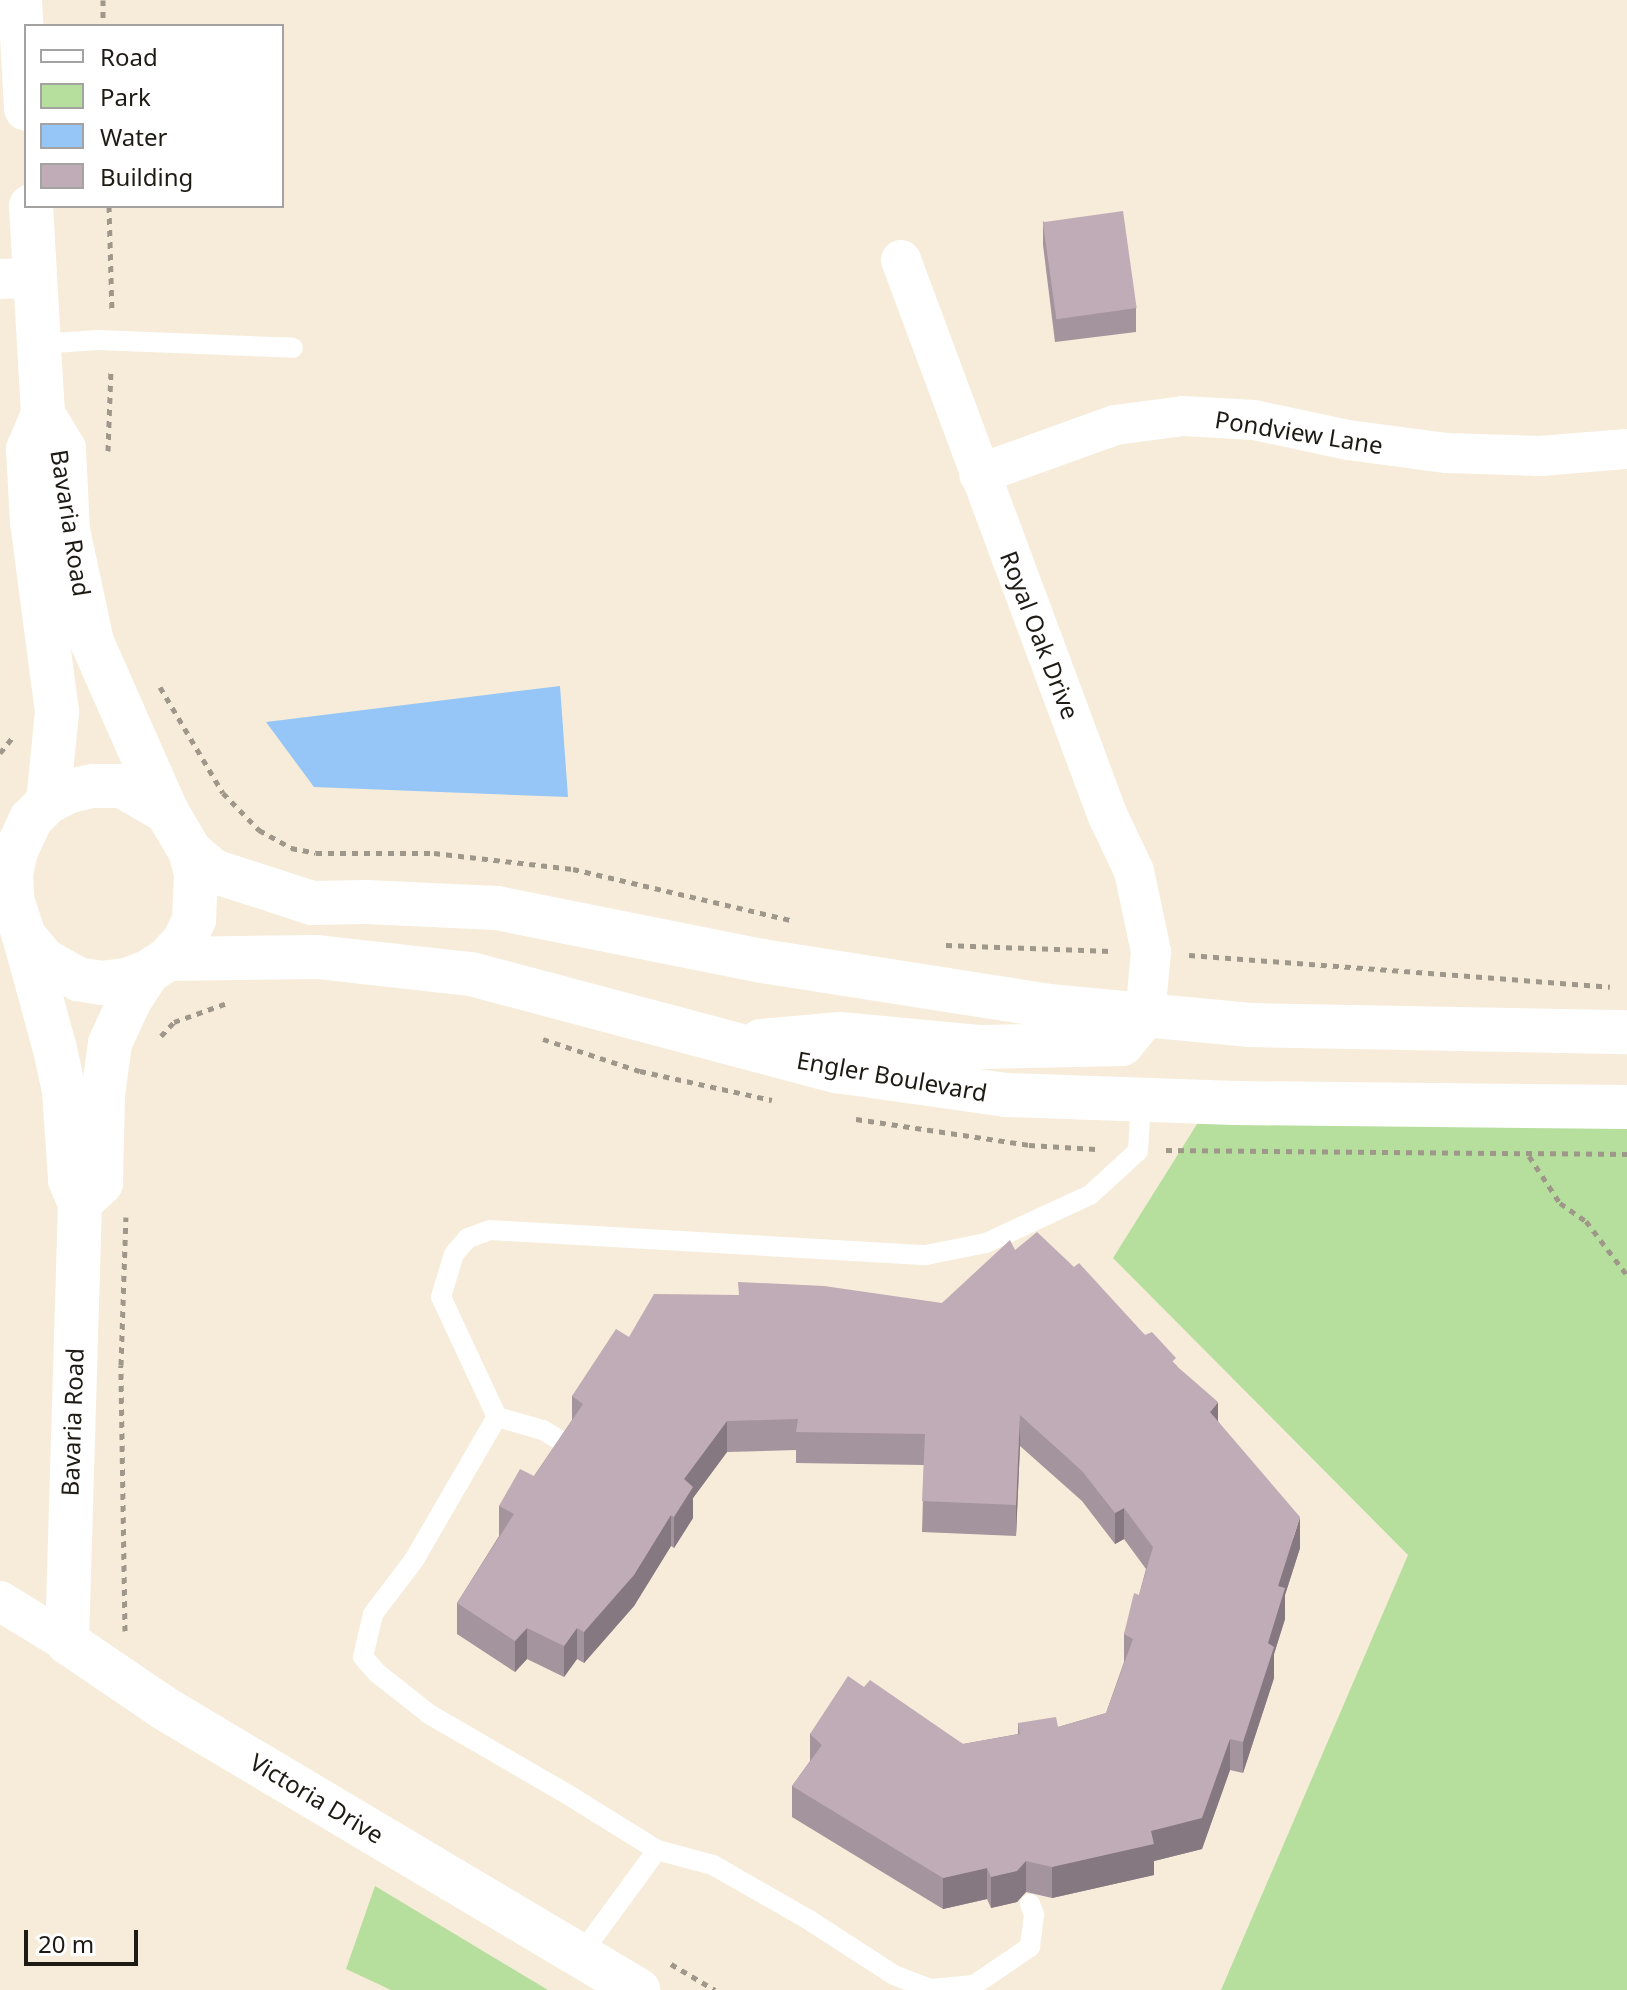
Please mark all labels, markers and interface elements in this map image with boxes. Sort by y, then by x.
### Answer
legend [24,24,284,208]
text: Road [100,40,158,73]
text: Park [100,80,151,113]
text: Water [100,120,167,153]
text: Building [100,160,193,193]
street label: Pondview Lane [1213,405,1385,459]
street label: Bavaria Road [45,448,97,598]
street label: Royal Oak Drive [995,547,1085,723]
street label: Engler Boulevard [795,1045,989,1107]
street label: Bavaria Road [55,1347,89,1497]
street label: Victoria Drive [245,1747,389,1849]
scale bar [28,1914,142,1964]
text: 20 m [38,1927,94,1960]

